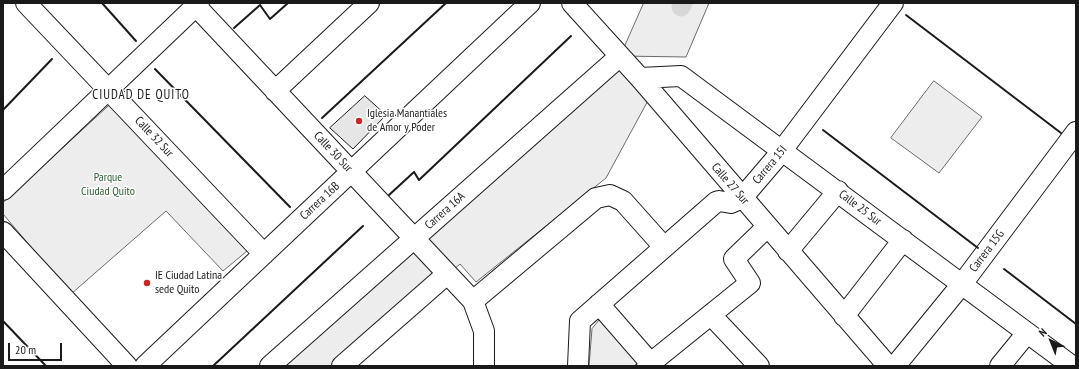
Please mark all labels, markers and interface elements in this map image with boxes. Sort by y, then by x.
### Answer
district label: CIUDAD DE QUITO [92,87,190,103]
place label: Iglesia Manantiales de Amor y Poder [367,107,447,135]
street label: Calle 32 Sur [132,114,176,160]
marker: Iglesia Manantiales de Amor y Poder [354,116,364,126]
street label: Calle 30 Sur [311,129,355,175]
street label: Carrera 15I [750,143,790,187]
street label: Calle 27 Sur [708,160,752,208]
park label: Parque Ciudad Quito [81,171,135,199]
street label: Carrera 16B [297,179,343,223]
street label: Calle 25 Sur [836,187,884,229]
street label: Carrera 16A [422,189,468,233]
street label: Carrera 15G [967,227,1007,275]
place label: IE Ciudad Latina sede Quito [155,269,222,297]
marker: IE Ciudad Latina sede Quito [142,278,152,288]
north arrow [1031,321,1071,361]
text: N [1036,325,1050,339]
scale bar [10,335,64,361]
text: 20 m [15,342,36,357]

